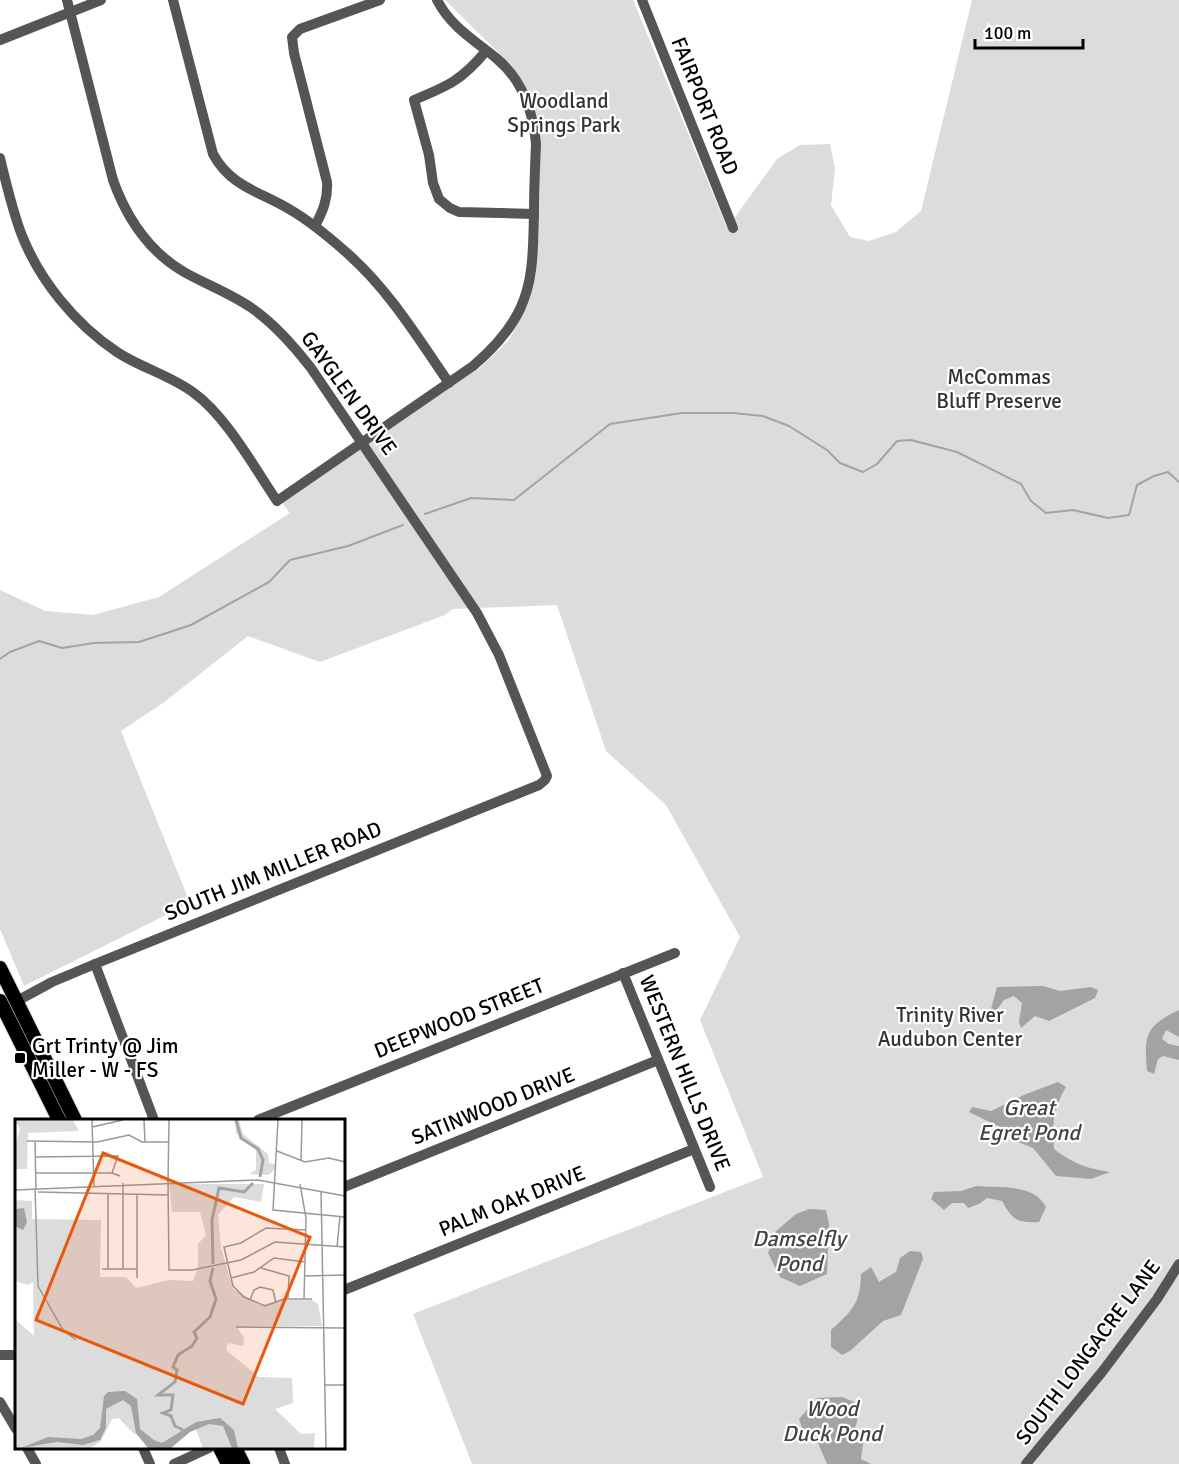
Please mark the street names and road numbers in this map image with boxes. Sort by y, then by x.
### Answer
street label: FAIRPORT ROAD [665,33,745,179]
street label: GAYGLEN DRIVE [295,326,403,460]
street label: SOUTH JIM MILLER ROAD [161,816,385,926]
street label: WESTERN HILLS DRIVE [634,971,736,1175]
street label: DEEPWOOD STREET [370,972,548,1064]
street label: SATINWOOD DRIVE [408,1061,578,1151]
street label: PALM OAK DRIVE [435,1160,589,1242]
street label: SOUTH LONGACRE LANE [1010,1254,1166,1450]

